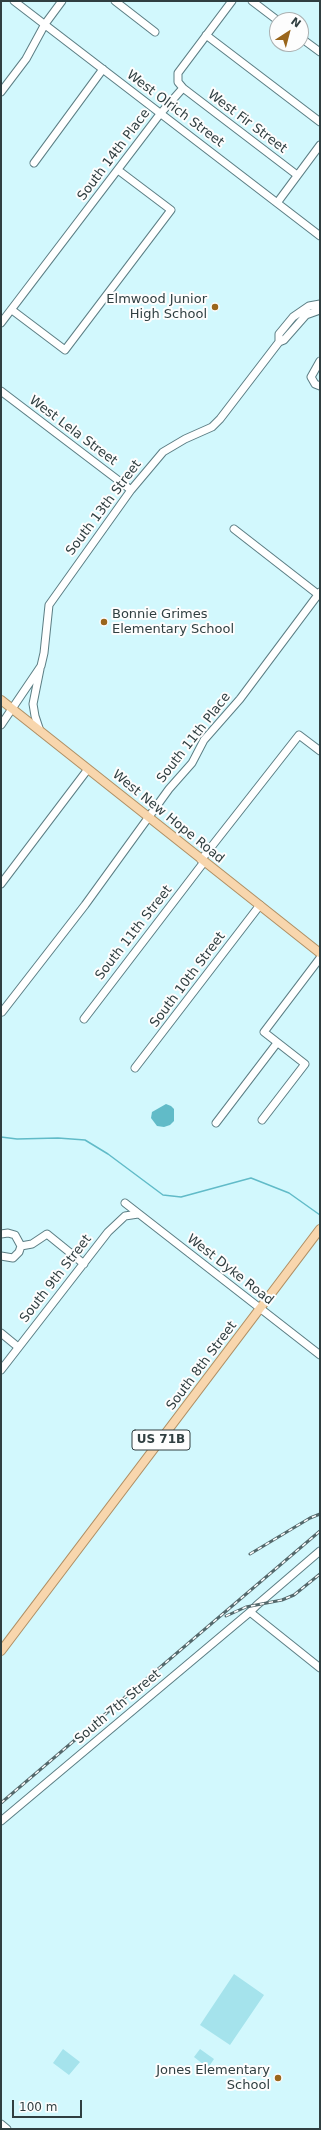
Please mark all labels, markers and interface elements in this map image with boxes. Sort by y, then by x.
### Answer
north arrow [269,12,309,52]
text: N [288,15,303,31]
street label: West Olrich Street [123,67,227,151]
street label: West Fir Street [204,87,290,157]
street label: South 14th Place [75,106,153,204]
place label: Elmwood Junior High School [106,292,207,323]
marker: Elmwood Junior High School [210,302,220,312]
street label: West Lela Street [26,393,120,469]
street label: South 13th Street [63,457,145,559]
place label: Bonnie Grimes Elementary School [112,607,234,638]
marker: Bonnie Grimes Elementary School [99,617,109,627]
street label: South 11th Place [154,690,234,786]
street label: West New Hope Road [109,767,227,867]
street label: South 11th Street [92,883,176,983]
street label: South 10th Street [147,929,229,1031]
street label: West Dyke Road [184,1231,276,1309]
street label: South 9th Street [17,1232,95,1326]
street label: South 8th Street [164,1319,240,1413]
road number: US 71B [132,1430,190,1450]
street label: South 7th Street [72,1667,164,1747]
place label: Jones Elementary School [156,2063,270,2094]
marker: Jones Elementary School [273,2073,283,2083]
scale bar [14,2092,84,2118]
text: 100 m [19,2100,57,2114]

